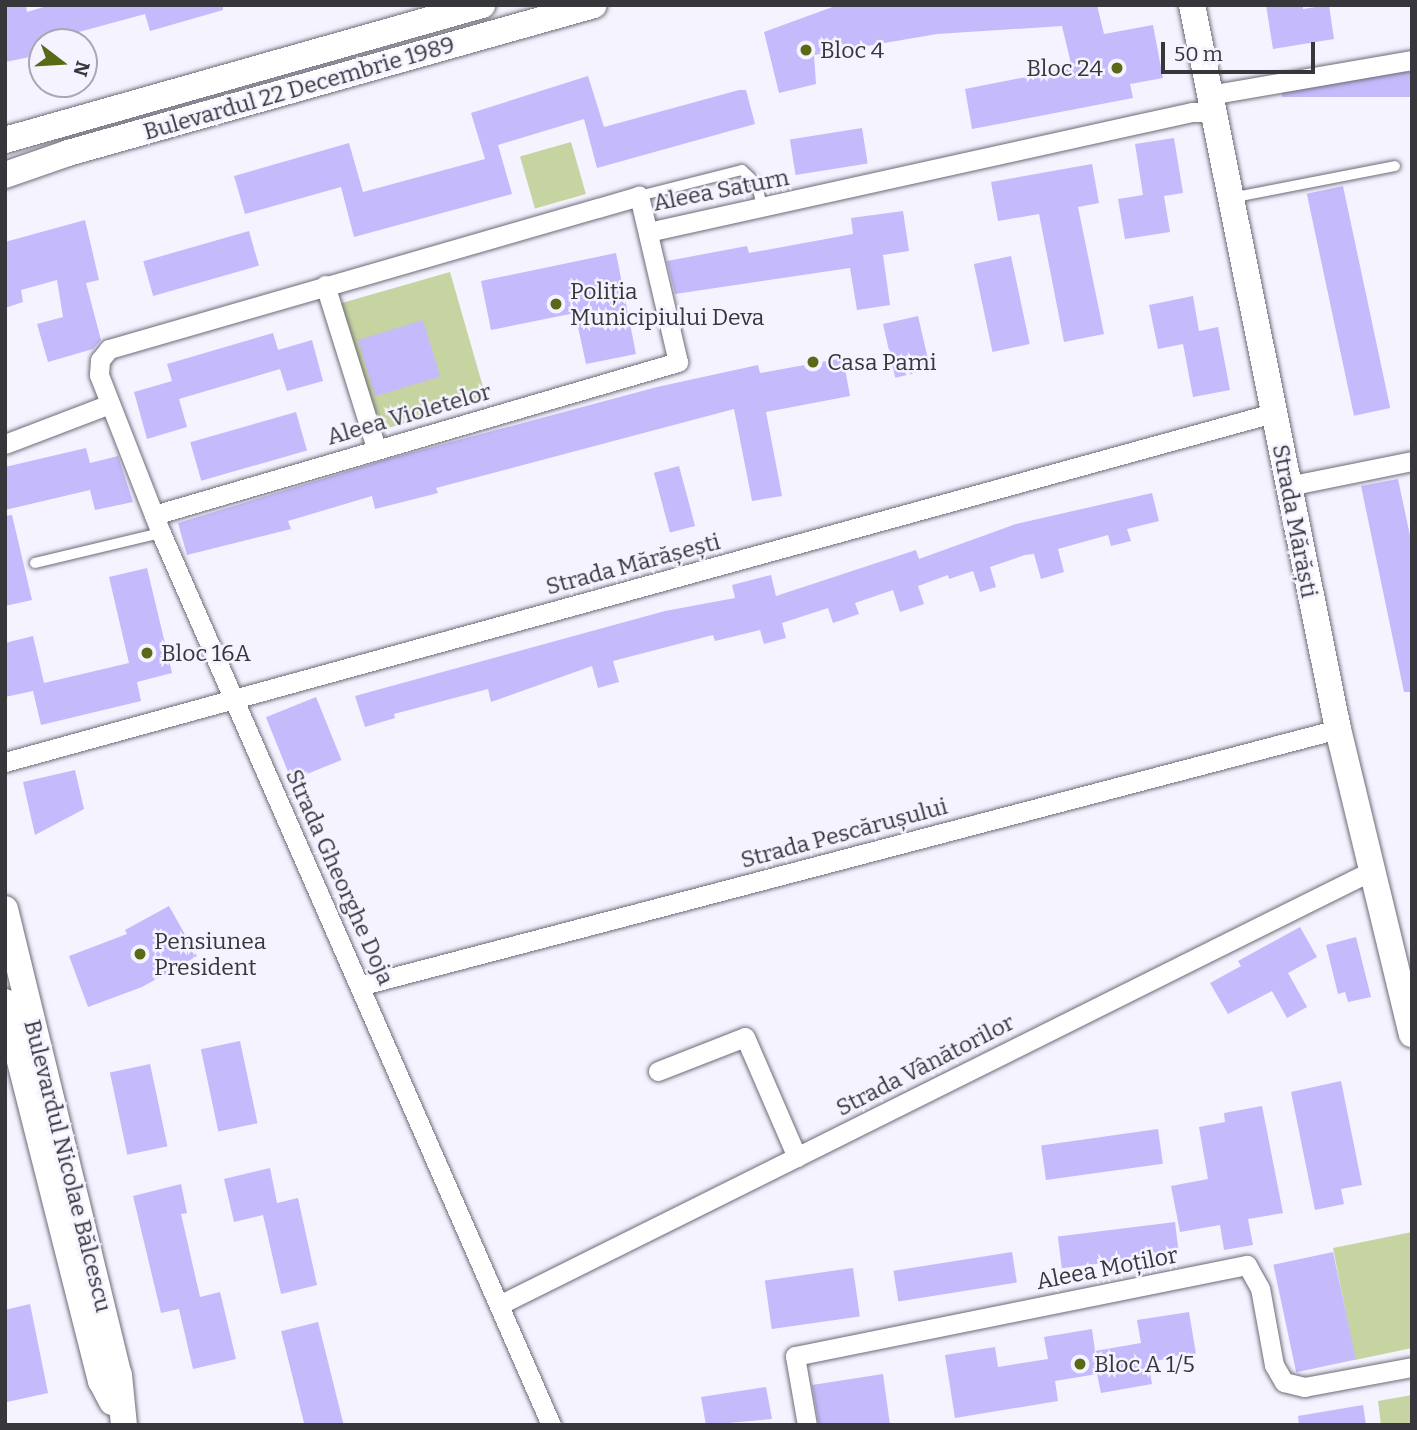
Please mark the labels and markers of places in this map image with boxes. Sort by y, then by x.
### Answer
place label: Bloc 4 [820,36,884,64]
marker: Bloc 4 [798,42,814,58]
place label: Bloc 24 [1026,54,1103,82]
marker: Bloc 24 [1109,60,1125,76]
place label: Poliția Municipiului Deva [570,277,764,331]
marker: Poliția Municipiului Deva [548,296,564,312]
place label: Casa Pami [827,348,937,376]
marker: Casa Pami [805,354,821,370]
place label: Bloc 16A [161,639,251,667]
marker: Bloc 16A [139,645,155,661]
place label: Pensiunea President [154,927,266,981]
marker: Pensiunea President [132,946,148,962]
place label: Bloc A 1/5 [1094,1350,1195,1378]
marker: Bloc A 1/5 [1072,1356,1088,1372]

